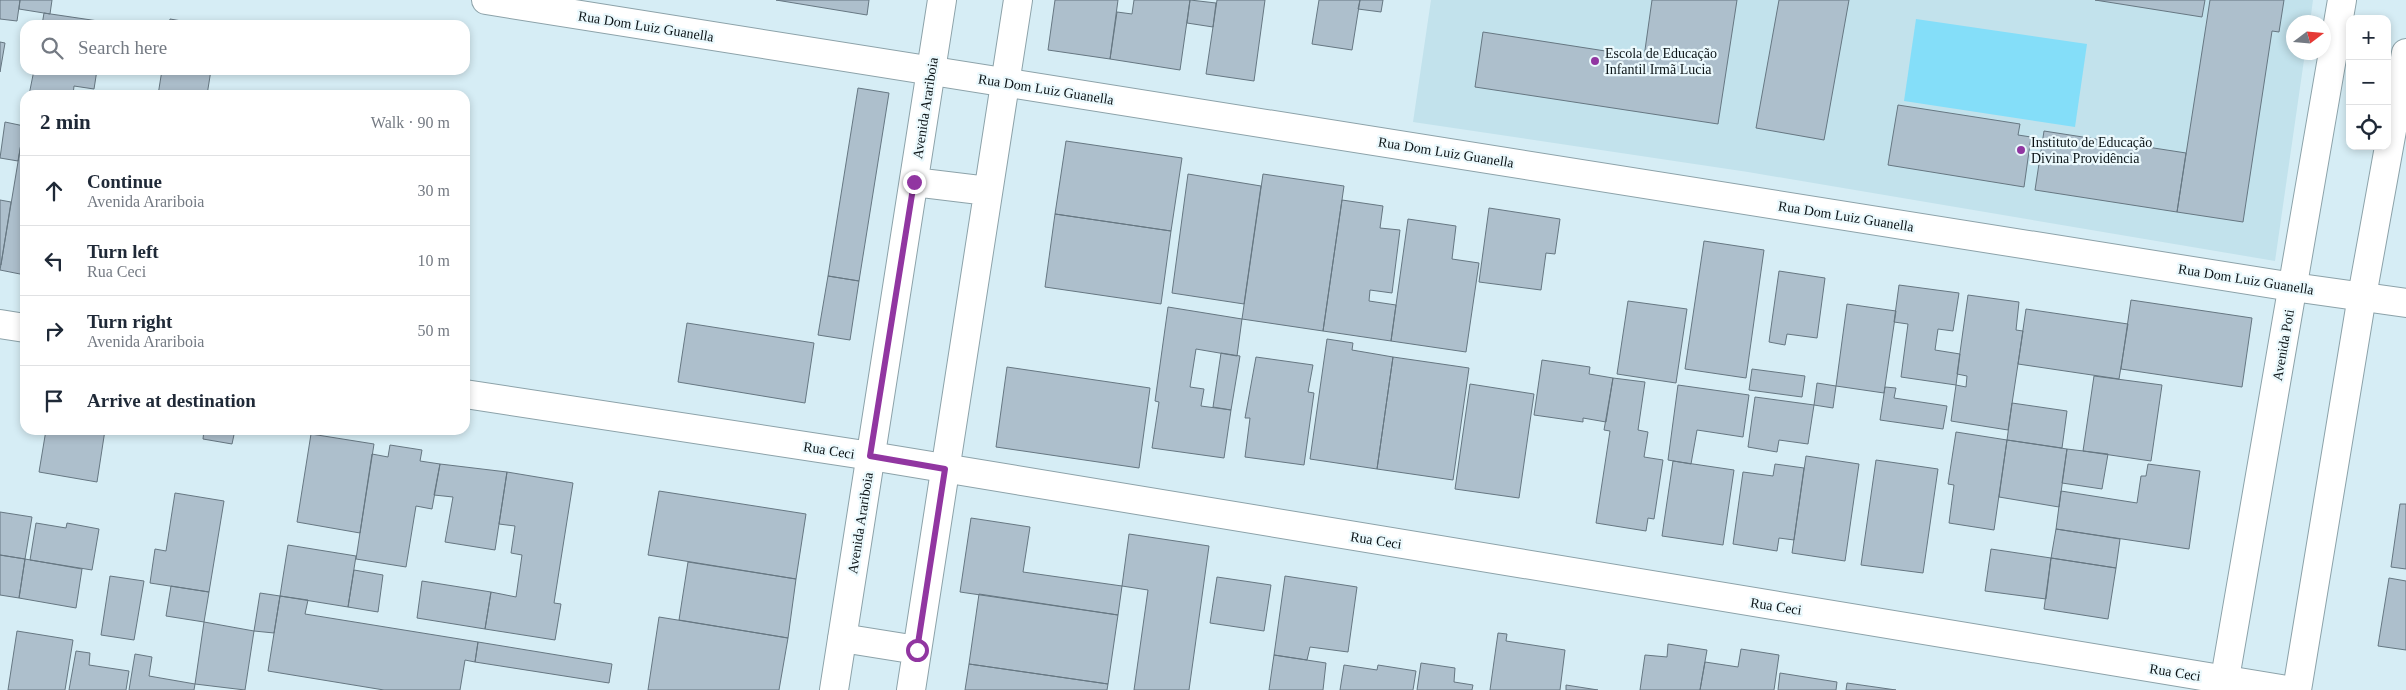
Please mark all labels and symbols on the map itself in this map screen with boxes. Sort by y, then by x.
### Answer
street label: Rua Dom Luiz Guanella [577,8,716,45]
north arrow [2286,15,2331,60]
place label: Escola de Educação Infantil Irmã Lucia [1605,46,1717,77]
street label: Avenida Arariboia [910,55,941,160]
marker: Escola de Educação Infantil Irmã Lucia [1589,55,1601,67]
street label: Rua Dom Luiz Guanella [977,71,1116,108]
street label: Rua Dom Luiz Guanella [1377,134,1516,171]
place label: Instituto de Educação Divina Providência [2031,135,2152,166]
marker: Instituto de Educação Divina Providência [2015,144,2027,156]
route end [903,171,926,194]
street label: Rua Dom Luiz Guanella [1777,198,1916,235]
street label: Rua Dom Luiz Guanella [2177,261,2316,298]
street label: Avenida Poti [2270,308,2297,382]
street label: Rua Ceci [802,439,856,462]
street label: Avenida Arariboia [845,470,876,575]
street label: Rua Ceci [1349,529,1403,552]
street label: Rua Ceci [1749,595,1803,618]
route start [906,639,929,662]
street label: Rua Ceci [2148,661,2202,684]

